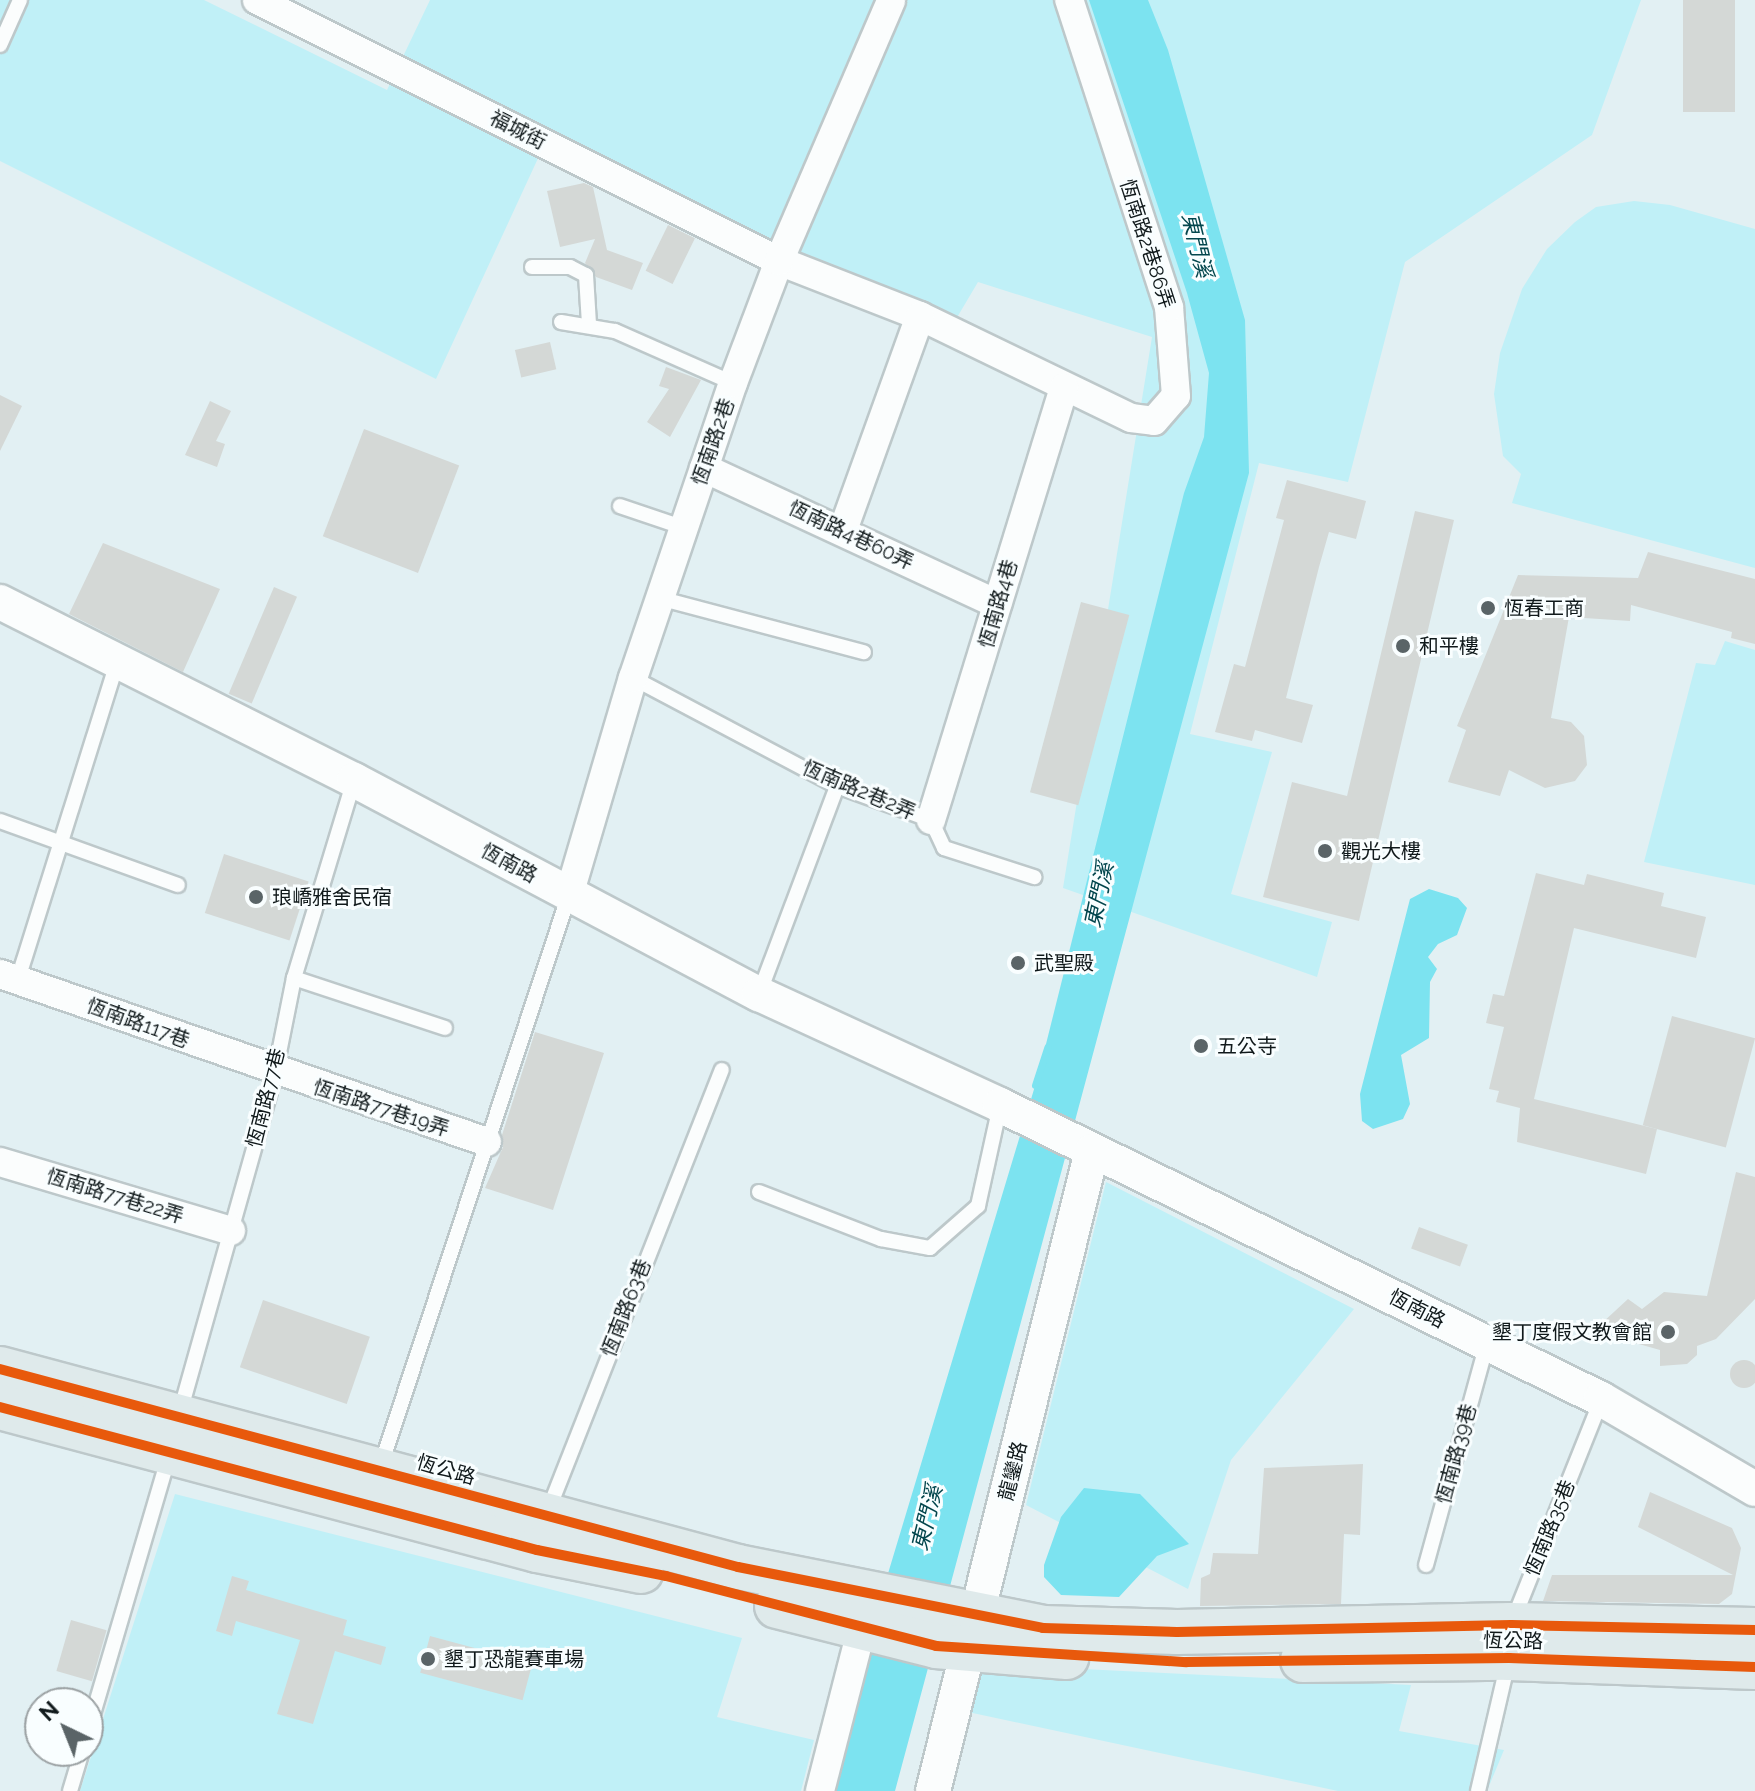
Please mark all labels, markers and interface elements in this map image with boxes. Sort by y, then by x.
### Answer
street label: 福城街 [486,106,550,154]
street label: 恆南路2巷86弄 [1115,176,1179,312]
water label: 東門溪 [1176,210,1218,280]
street label: 恆南路2巷 [687,395,739,489]
street label: 恆南路4巷60弄 [785,496,917,574]
street label: 恆南路4巷 [974,557,1022,651]
place label: 恆春工商 [1504,596,1584,620]
marker: 恆春工商 [1479,599,1497,617]
place label: 和平樓 [1419,634,1479,658]
marker: 和平樓 [1394,637,1412,655]
street label: 恆南路2巷2弄 [799,755,919,825]
street label: 恆南路 [477,838,541,888]
place label: 觀光大樓 [1341,839,1421,863]
marker: 觀光大樓 [1316,842,1334,860]
water label: 東門溪 [1079,860,1119,930]
place label: 琅嶠雅舍民宿 [272,885,392,909]
marker: 琅嶠雅舍民宿 [247,888,265,906]
place label: 武聖殿 [1034,951,1094,975]
marker: 武聖殿 [1009,954,1027,972]
street label: 恆南路117巷 [83,993,193,1053]
place label: 五公寺 [1217,1034,1277,1058]
marker: 五公寺 [1192,1037,1210,1055]
street label: 恆南路77巷 [242,1046,290,1150]
street label: 恆南路77巷19弄 [310,1075,452,1141]
street label: 恆南路77巷22弄 [43,1164,187,1228]
street label: 恆南路63巷 [596,1256,656,1360]
street label: 恆南路 [1385,1285,1449,1333]
place label: 墾丁度假文教會館 [1492,1320,1652,1344]
marker: 墾丁度假文教會館 [1659,1323,1677,1341]
street label: 恆南路39巷 [1431,1401,1481,1507]
street label: 龍鑾路 [994,1439,1032,1503]
street label: 恆公路 [414,1450,478,1490]
street label: 恆南路35巷 [1520,1476,1580,1580]
water label: 東門溪 [906,1483,948,1553]
street label: 恆公路 [1483,1628,1543,1654]
place label: 墾丁恐龍賽車場 [444,1647,584,1671]
marker: 墾丁恐龍賽車場 [419,1650,437,1668]
north arrow [24,1687,104,1767]
text: N [34,1696,64,1726]

